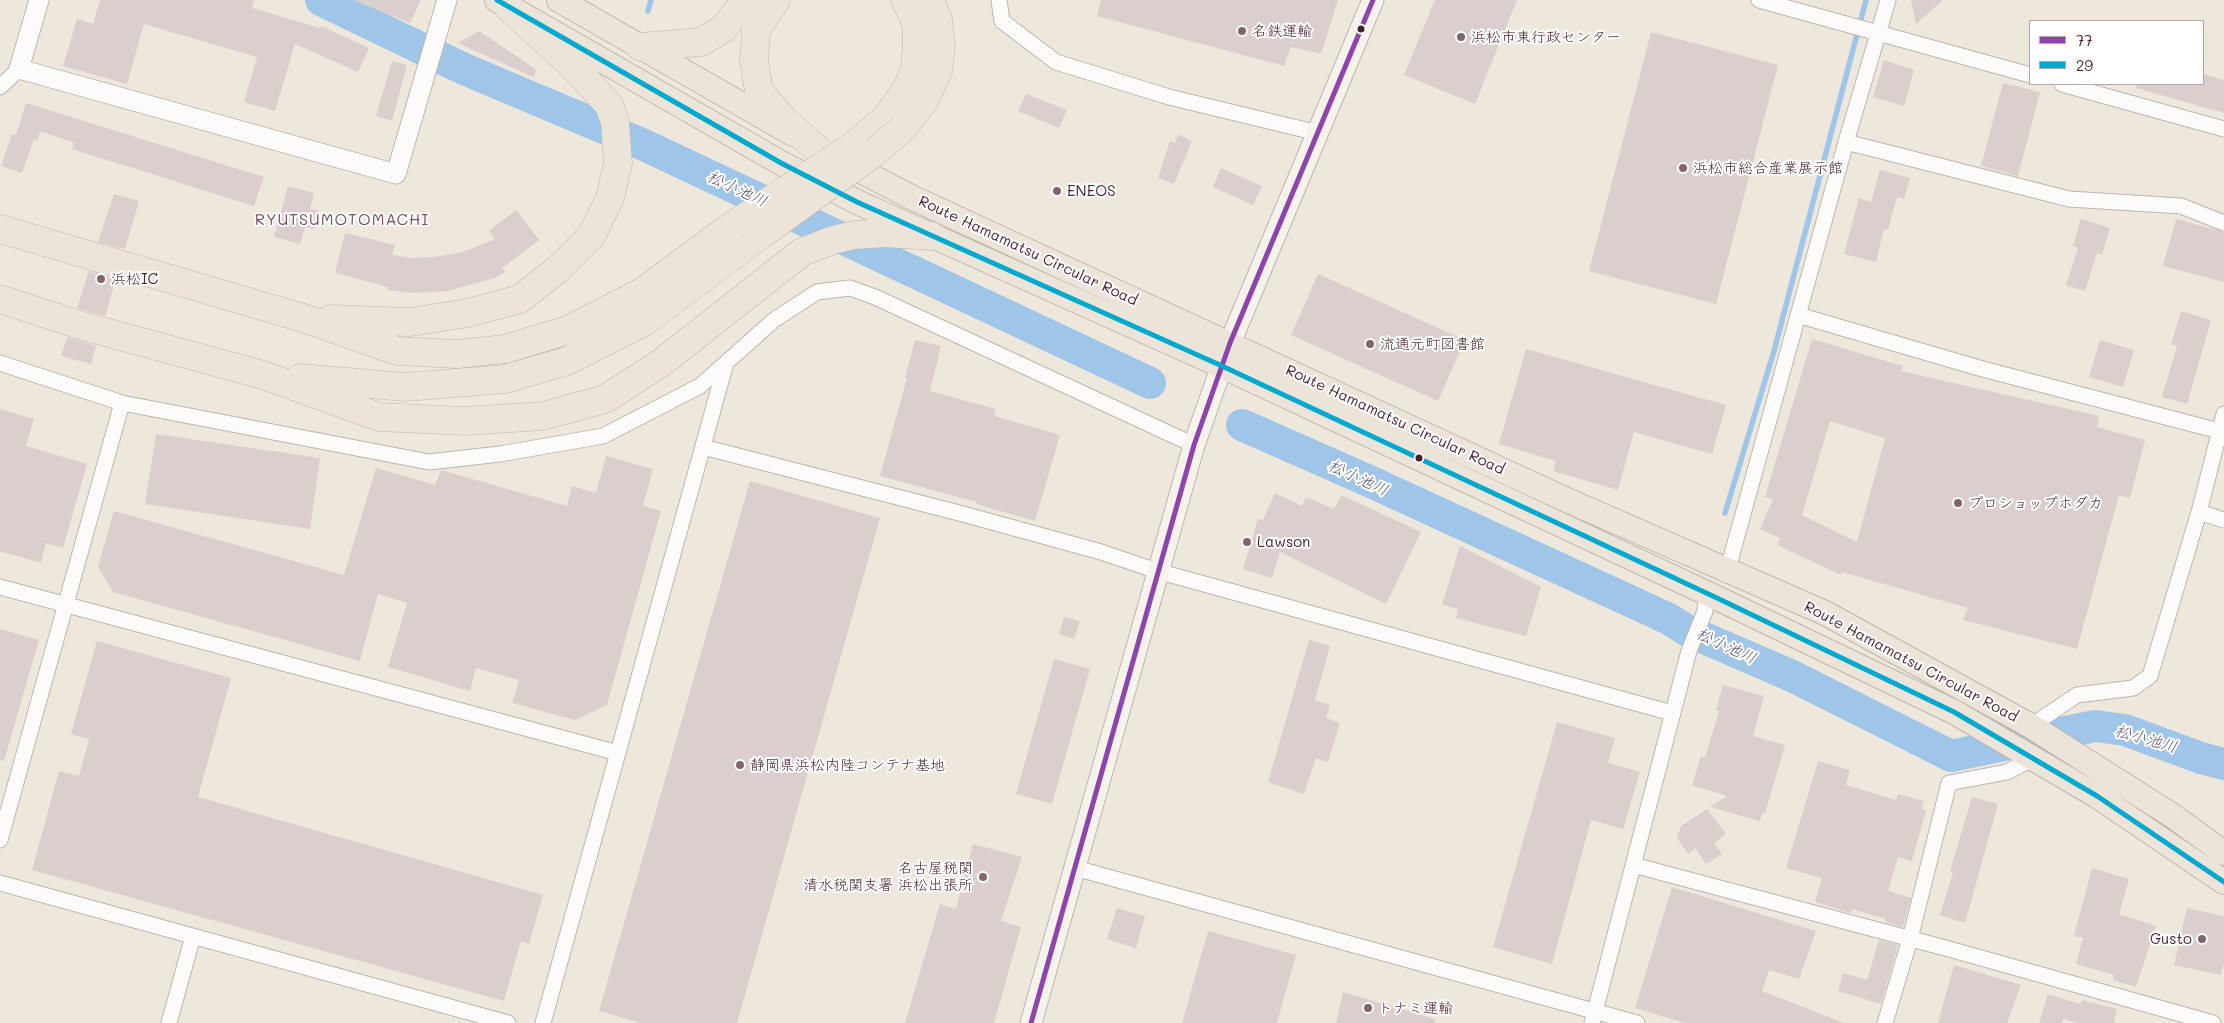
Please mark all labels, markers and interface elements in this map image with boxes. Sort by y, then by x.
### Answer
legend [2029,20,2204,85]
place label: 名鉄運輸 [1252,22,1312,40]
unlabelled marker [1356,24,1366,34]
marker: 名鉄運輸 [1236,25,1248,37]
place label: 浜松市東行政センター [1471,28,1621,46]
text: 77 [2076,30,2093,50]
marker: 浜松市東行政センター [1455,31,1467,43]
text: 29 [2076,55,2093,75]
place label: 浜松市総合産業展示館 [1693,159,1843,177]
marker: 浜松市総合産業展示館 [1677,162,1689,174]
water label: 松小池川 [704,167,770,211]
place label: ENEOS [1067,182,1116,200]
marker: ENEOS [1051,185,1063,197]
street label: Route Hamamatsu Circular Road [916,192,1140,310]
district label: RYUTSUMOTOMACHI [253,210,431,230]
place label: 浜松IC [111,270,158,288]
marker: 浜松IC [95,273,107,285]
place label: 流通元町図書館 [1380,335,1485,353]
marker: 流通元町図書館 [1364,338,1376,350]
street label: Route Hamamatsu Circular Road [1283,361,1507,479]
unlabelled marker [1414,453,1424,463]
water label: 松小池川 [1325,456,1391,500]
place label: プロショップホダカ [1968,494,2103,512]
marker: プロショップホダカ [1952,497,1964,509]
place label: Lawson [1257,533,1310,551]
marker: Lawson [1241,536,1253,548]
street label: Route Hamamatsu Circular Road [1801,598,2021,726]
water label: 松小池川 [1693,624,1759,668]
water label: 松小池川 [2113,721,2179,757]
place label: 静岡県浜松内陸コンテナ基地 [750,756,945,774]
marker: 静岡県浜松内陸コンテナ基地 [734,759,746,771]
place label: 名古屋税関 清水税関支署 浜松出張所 [803,859,973,894]
marker: 名古屋税関 清水税関支署 浜松出張所 [977,871,989,883]
place label: Gusto [2150,930,2192,948]
marker: Gusto [2196,933,2208,945]
place label: トナミ運輸 [1378,999,1453,1017]
marker: トナミ運輸 [1362,1002,1374,1014]

